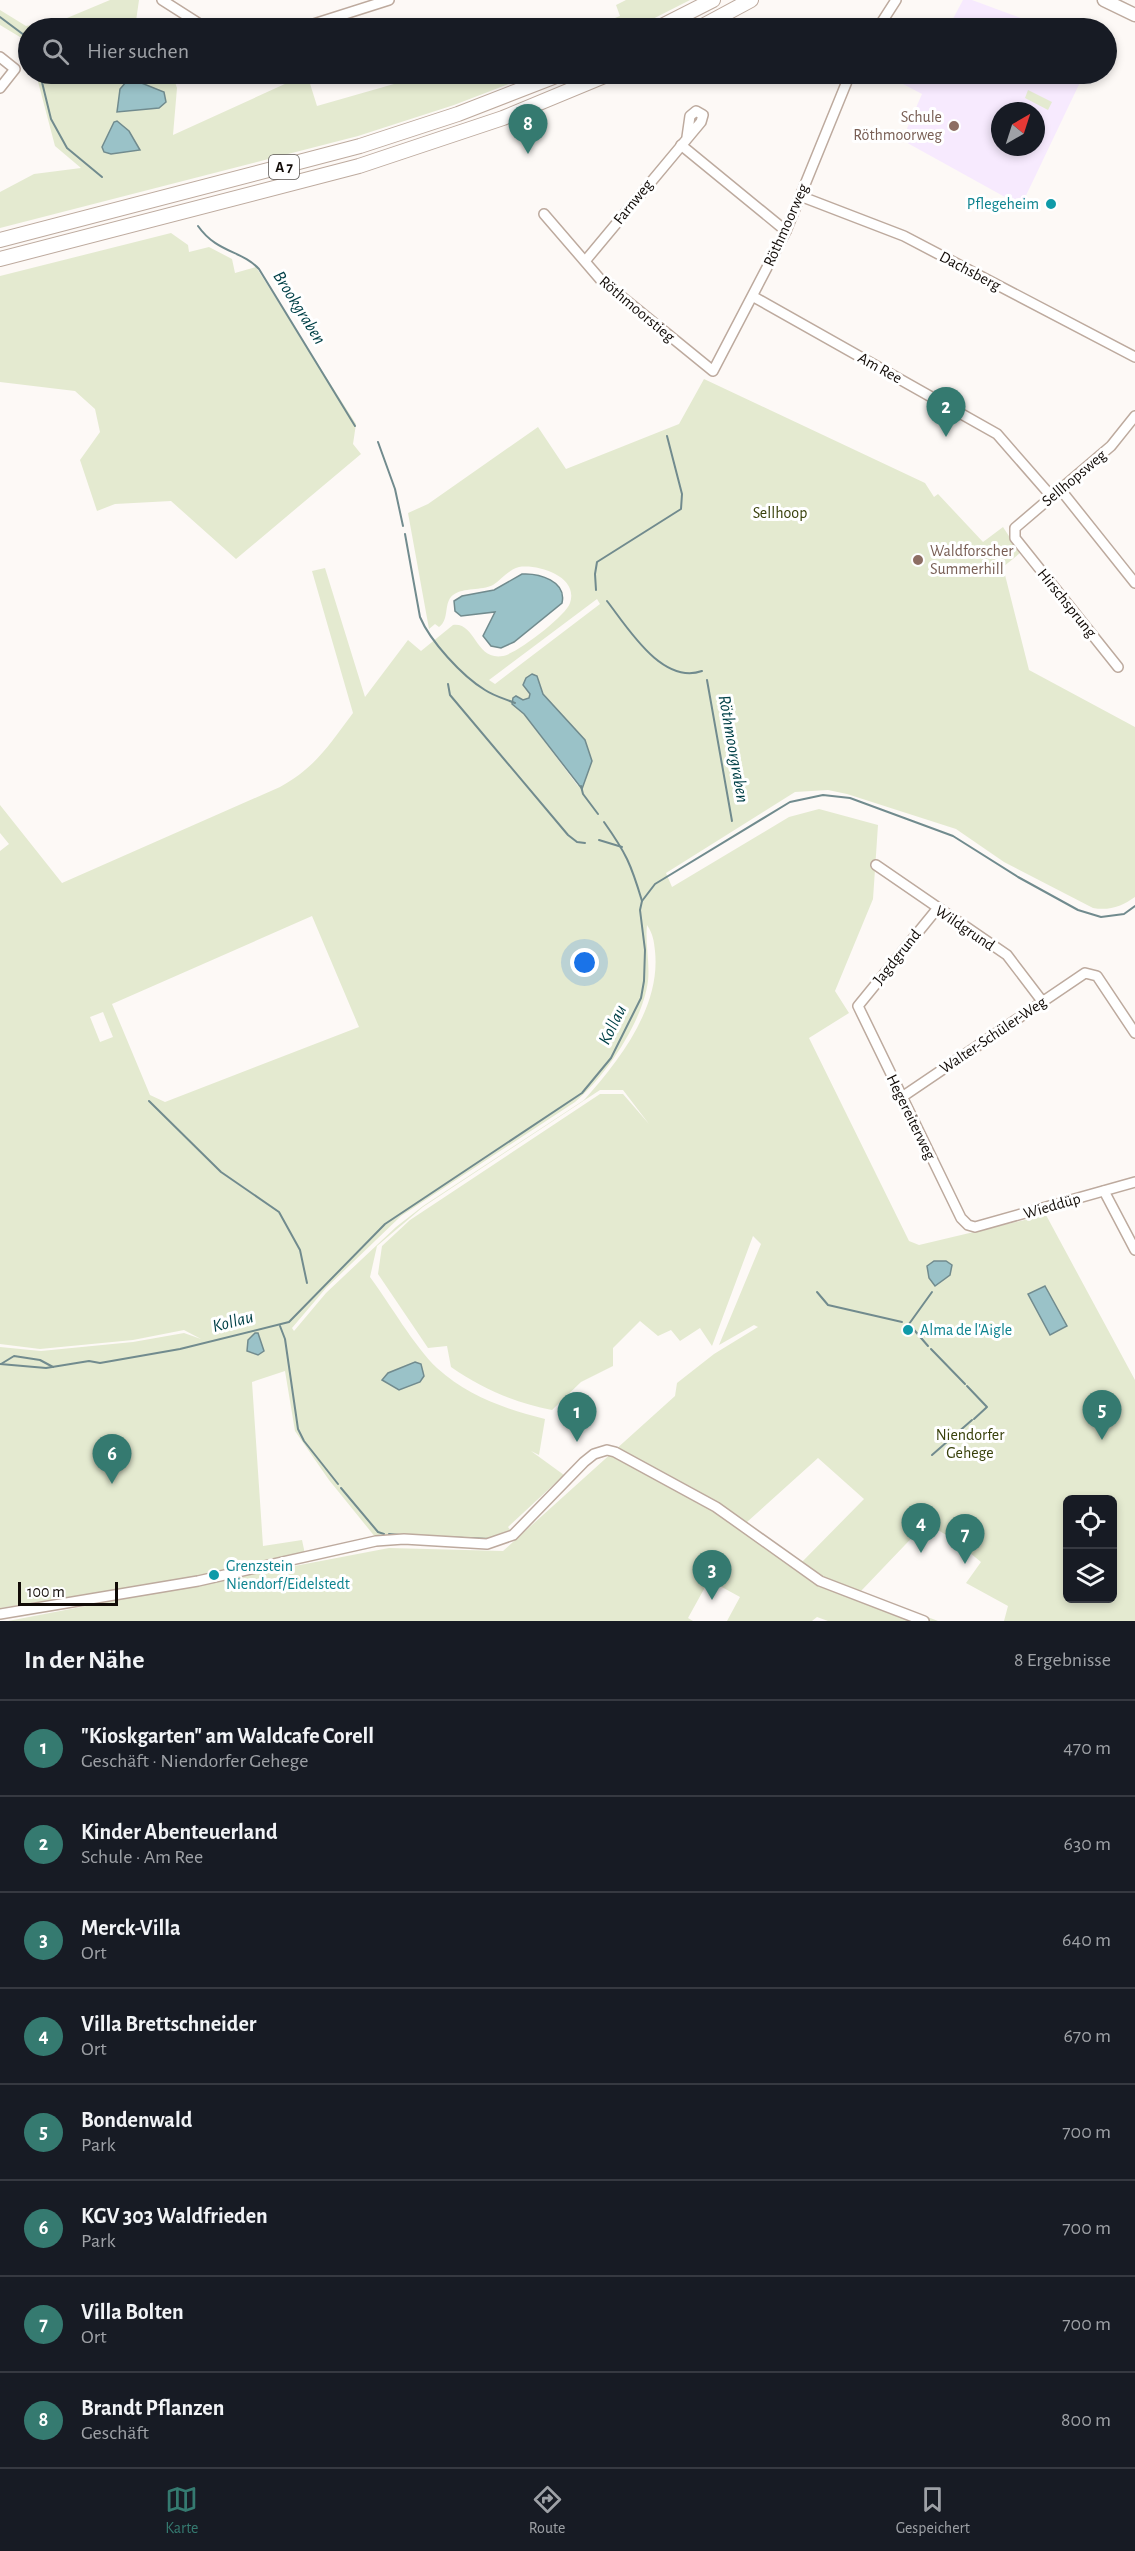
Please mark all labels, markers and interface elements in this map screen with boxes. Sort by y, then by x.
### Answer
search box [18,18,1117,84]
icon: search [39,35,72,68]
text: Hier suchen [87,40,189,62]
north arrow [991,102,1045,156]
pin: 8 [508,104,548,154]
place label: Schule Röthmoorweg [853,109,942,143]
marker: Schule Röthmoorweg [947,119,961,133]
road number: A 7 [269,155,299,179]
street label: Farnweg [610,176,656,227]
street label: Röthmoorweg [761,181,811,269]
place label: Pflegeheim [967,196,1039,212]
marker: Pflegeheim [1044,197,1058,211]
street label: Dachsberg [937,248,1003,294]
water label: Brookgraben [269,268,329,348]
street label: Röthmoorstieg [596,273,678,345]
street label: Am Ree [855,349,905,387]
pin: 2 [926,388,966,437]
street label: Sellhopsweg [1039,447,1109,509]
park label: Sellhoop [753,505,807,521]
place label: Waldforscher Summerhill [930,543,1014,577]
marker: Waldforscher Summerhill [911,553,925,567]
street label: Hirschsprung [1035,566,1100,641]
water label: Röthmoorgraben [715,694,751,804]
street label: Wildgrund [932,902,998,954]
street label: Jagdgrund [870,926,924,988]
your location [570,948,599,977]
street label: Walter-Schüler-Weg [937,993,1049,1076]
water label: Kollau [596,1002,630,1048]
street label: Hegereiterweg [884,1072,939,1162]
street label: Wieddüp [1022,1190,1082,1222]
water label: Kollau [211,1308,255,1336]
place label: Alma de l'Aigle [920,1322,1012,1338]
marker: Alma de l'Aigle [901,1323,915,1337]
pin: 5 [1082,1390,1122,1440]
pin: 1 [558,1392,596,1442]
park label: Niendorfer Gehege [936,1427,1005,1461]
pin: 6 [92,1434,132,1484]
map controls [1063,1495,1117,1603]
button: locate [1063,1495,1117,1549]
pin: 4 [902,1504,940,1553]
pin: 7 [946,1514,984,1564]
button: layers [1063,1549,1117,1603]
pin: 3 [692,1550,732,1600]
place label: Grenzstein Niendorf/Eidelstedt [226,1558,350,1592]
marker: Grenzstein Niendorf/Eidelstedt [207,1568,221,1582]
scale bar [18,1579,118,1606]
text: 100 m [27,1584,65,1600]
text: In der Nähe [24,1647,144,1673]
text: 8 Ergebnisse [1014,1650,1111,1670]
text: "Kioskgarten" am Waldcafe Corell [81,1725,374,1747]
text: 1 [40,1738,47,1758]
text: 470 m [1063,1738,1111,1758]
text: Geschäft · Niendorfer Gehege [81,1751,309,1771]
text: Kinder Abenteuerland [81,1821,278,1843]
text: 2 [39,1834,48,1854]
text: 630 m [1064,1834,1111,1854]
text: Schule · Am Ree [81,1847,203,1867]
text: Merck-Villa [81,1917,181,1939]
text: 3 [39,1930,48,1950]
text: 640 m [1062,1930,1111,1950]
text: Ort [81,1943,107,1963]
text: Villa Brettschneider [81,2013,256,2035]
text: 4 [38,2026,49,2046]
text: 670 m [1063,2026,1111,2046]
text: Ort [81,2039,107,2059]
text: Bondenwald [81,2109,192,2131]
text: 5 [39,2122,48,2142]
text: 700 m [1062,2122,1111,2142]
text: Park [81,2135,116,2155]
text: KGV 303 Waldfrieden [81,2205,268,2227]
text: 6 [39,2218,48,2238]
text: 700 m [1062,2218,1111,2238]
text: Park [81,2231,116,2251]
text: Villa Bolten [81,2301,184,2323]
text: 7 [39,2314,48,2334]
text: 700 m [1062,2314,1111,2334]
text: Ort [81,2327,107,2347]
text: Brandt Pflanzen [81,2397,224,2419]
text: 8 [39,2410,48,2430]
text: 800 m [1061,2410,1111,2430]
text: Geschäft [81,2423,149,2443]
tab: Karte [165,2483,198,2538]
tab: Route [529,2483,565,2538]
tab: Gespeichert [896,2483,970,2538]

